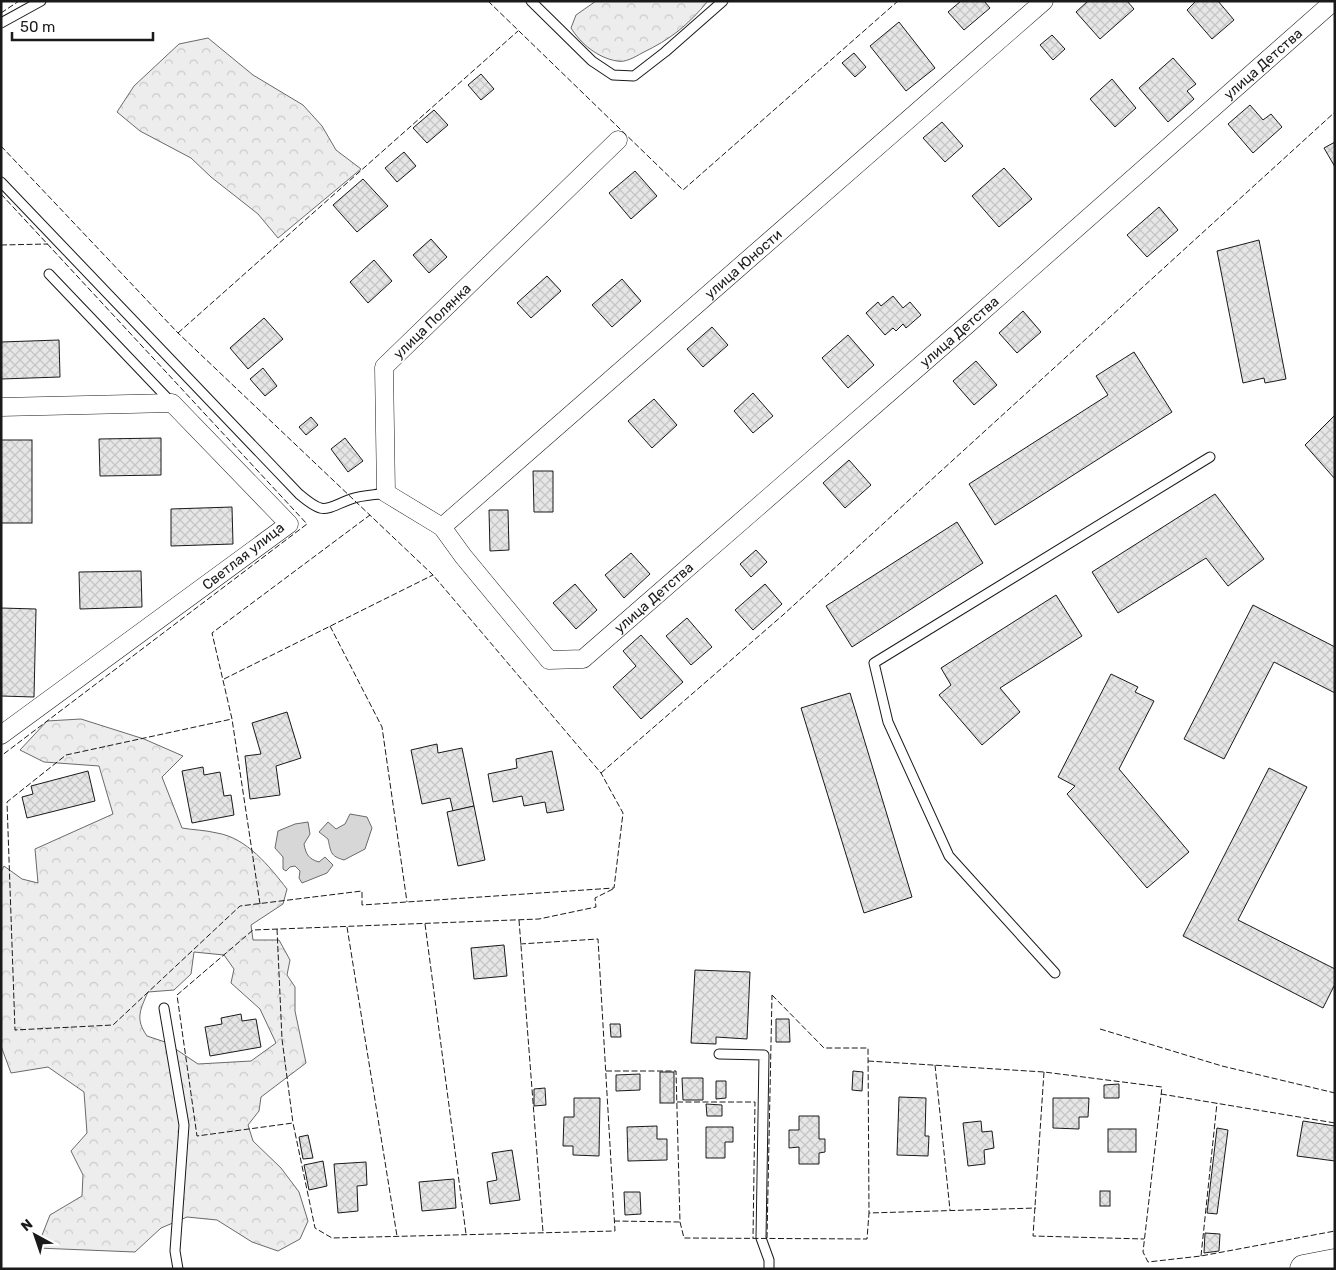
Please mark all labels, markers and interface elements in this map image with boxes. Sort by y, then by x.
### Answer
scale bar [12,10,154,42]
text: 50 m [20,18,55,36]
street label: улица Детства [1220,25,1306,103]
street label: улица Юности [701,226,786,303]
street label: улица Полянка [390,280,475,363]
street label: улица Детства [917,293,1002,371]
street label: Светлая улица [199,519,288,594]
street label: улица Детства [611,559,697,637]
north arrow [10,1210,60,1260]
text: N [18,1216,36,1235]

